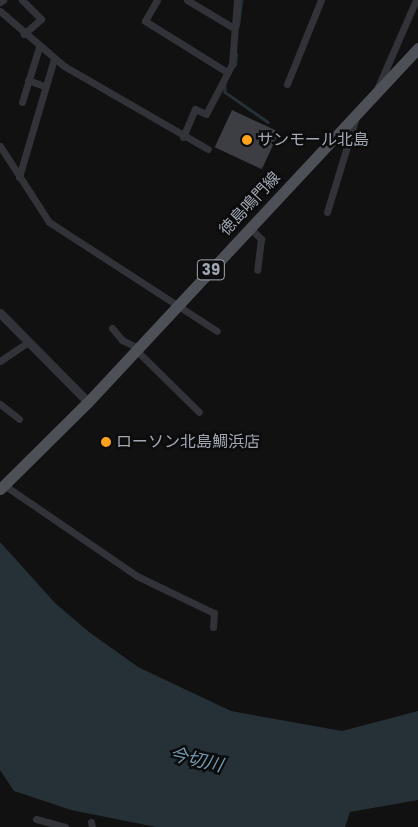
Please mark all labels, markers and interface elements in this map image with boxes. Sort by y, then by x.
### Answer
place label: サンモール北島 [257,130,369,150]
marker: サンモール北島 [241,134,253,146]
street label: 徳島鳴門線 [216,168,284,240]
road number: 39 [196,258,226,282]
place label: ローソン北島鯛浜店 [116,432,260,452]
marker: ローソン北島鯛浜店 [100,436,112,448]
water label: 今切川 [167,743,225,777]

